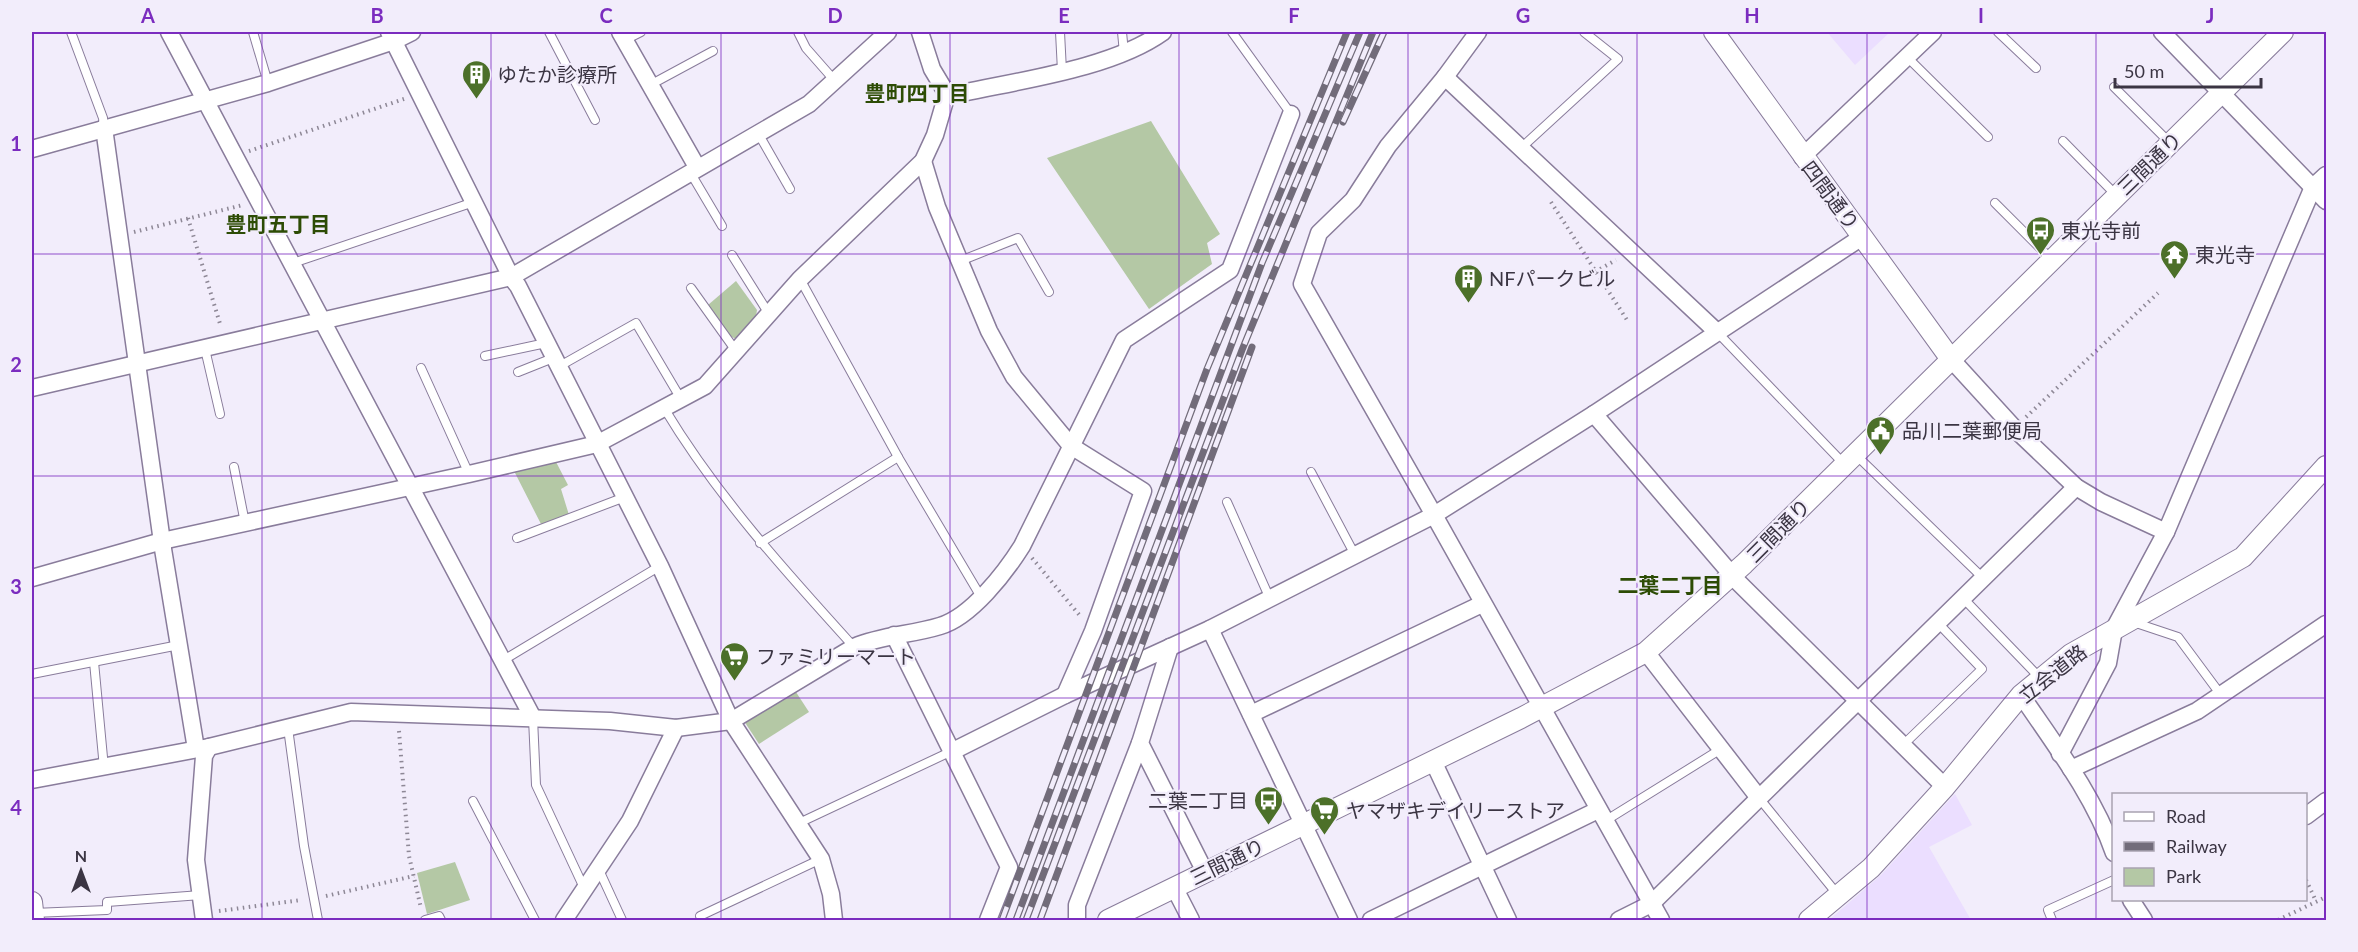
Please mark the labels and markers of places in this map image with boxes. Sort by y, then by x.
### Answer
building icon: ゆたか診療所 [460,58,492,100]
place label: ゆたか診療所 [497,62,617,86]
bus stop icon: 東光寺前 [2024,214,2056,256]
place label: 東光寺前 [2061,218,2141,242]
temple icon: 東光寺 [2158,238,2190,280]
place label: 東光寺 [2195,242,2255,266]
building icon: NFパークビル [1452,262,1484,304]
place label: NFパークビル [1489,266,1616,290]
public building icon: 品川二葉郵便局 [1865,414,1897,456]
place label: 品川二葉郵便局 [1902,418,2042,442]
supermarket icon: ファミリーマート [719,640,751,682]
place label: ファミリーマート [756,644,916,668]
bus stop icon: 二葉二丁目 [1253,784,1285,826]
place label: 二葉二丁目 [1148,788,1248,812]
supermarket icon: ヤマザキデイリーストア [1309,794,1341,836]
place label: ヤマザキデイリーストア [1346,798,1565,822]

